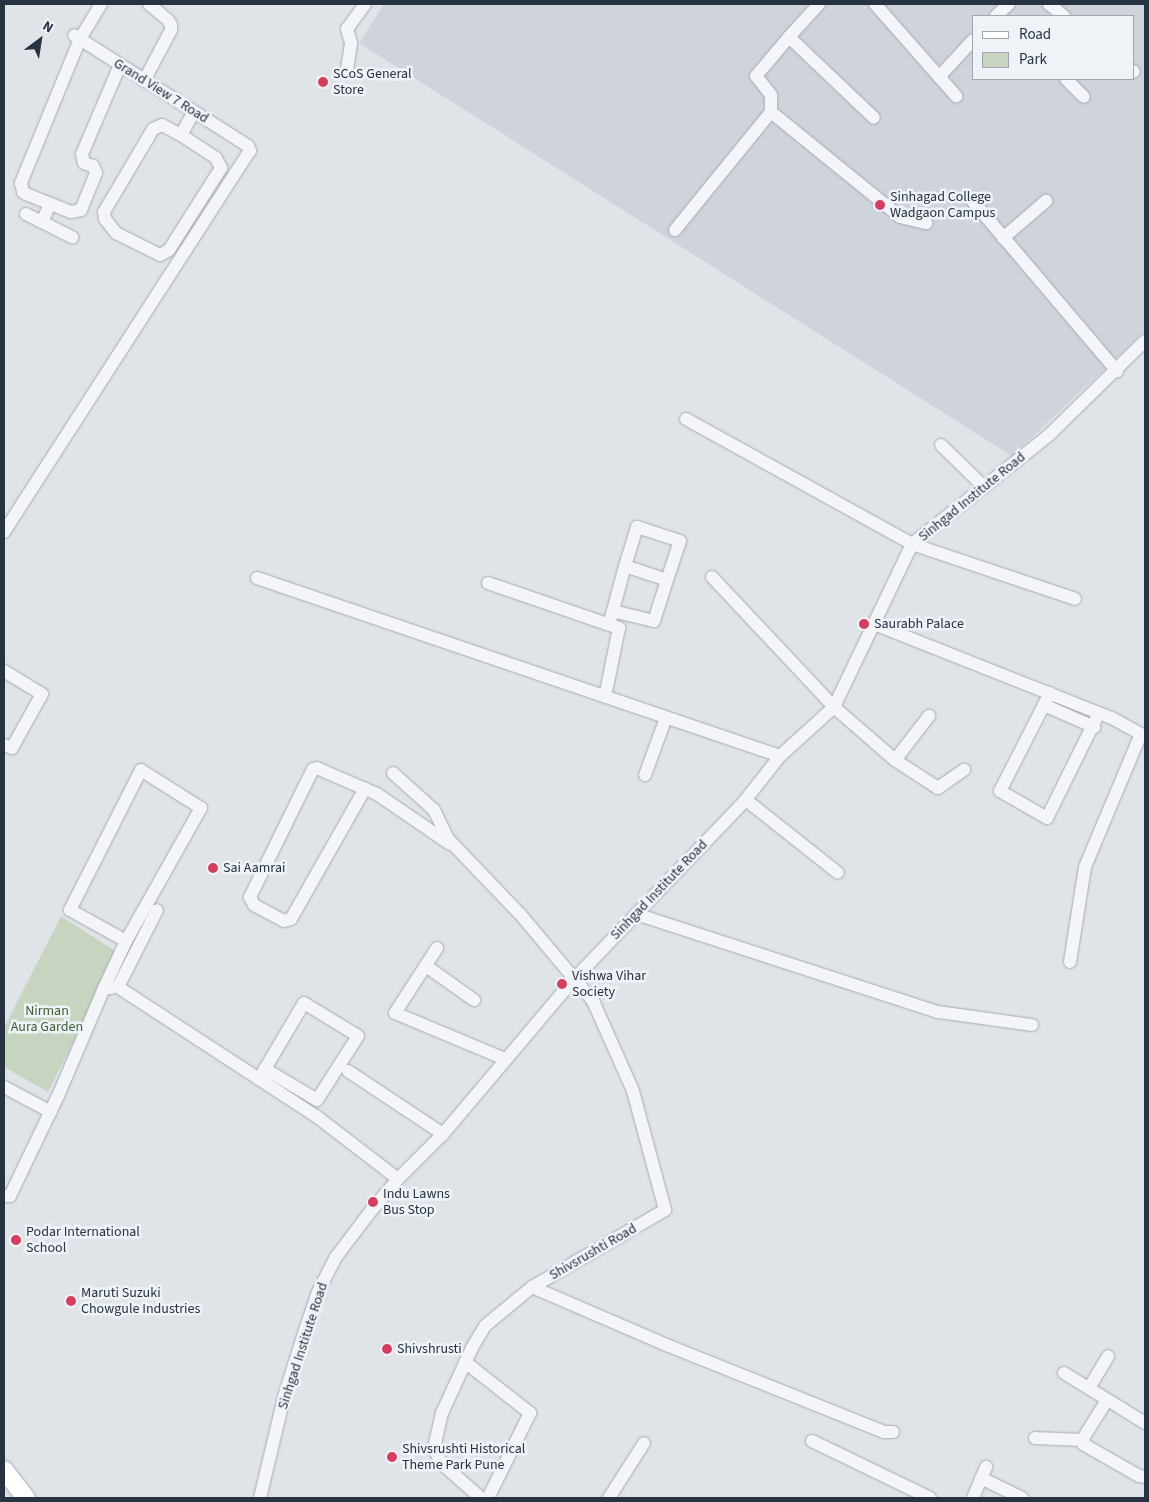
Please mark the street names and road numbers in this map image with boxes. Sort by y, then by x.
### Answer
street label: Grand View 7 Road [110,55,212,127]
street label: Sinhgad Institute Road [915,449,1029,545]
street label: Sinhgad Institute Road [607,837,711,943]
street label: Shivsrushti Road [546,1220,640,1284]
street label: Sinhgad Institute Road [275,1280,331,1412]

